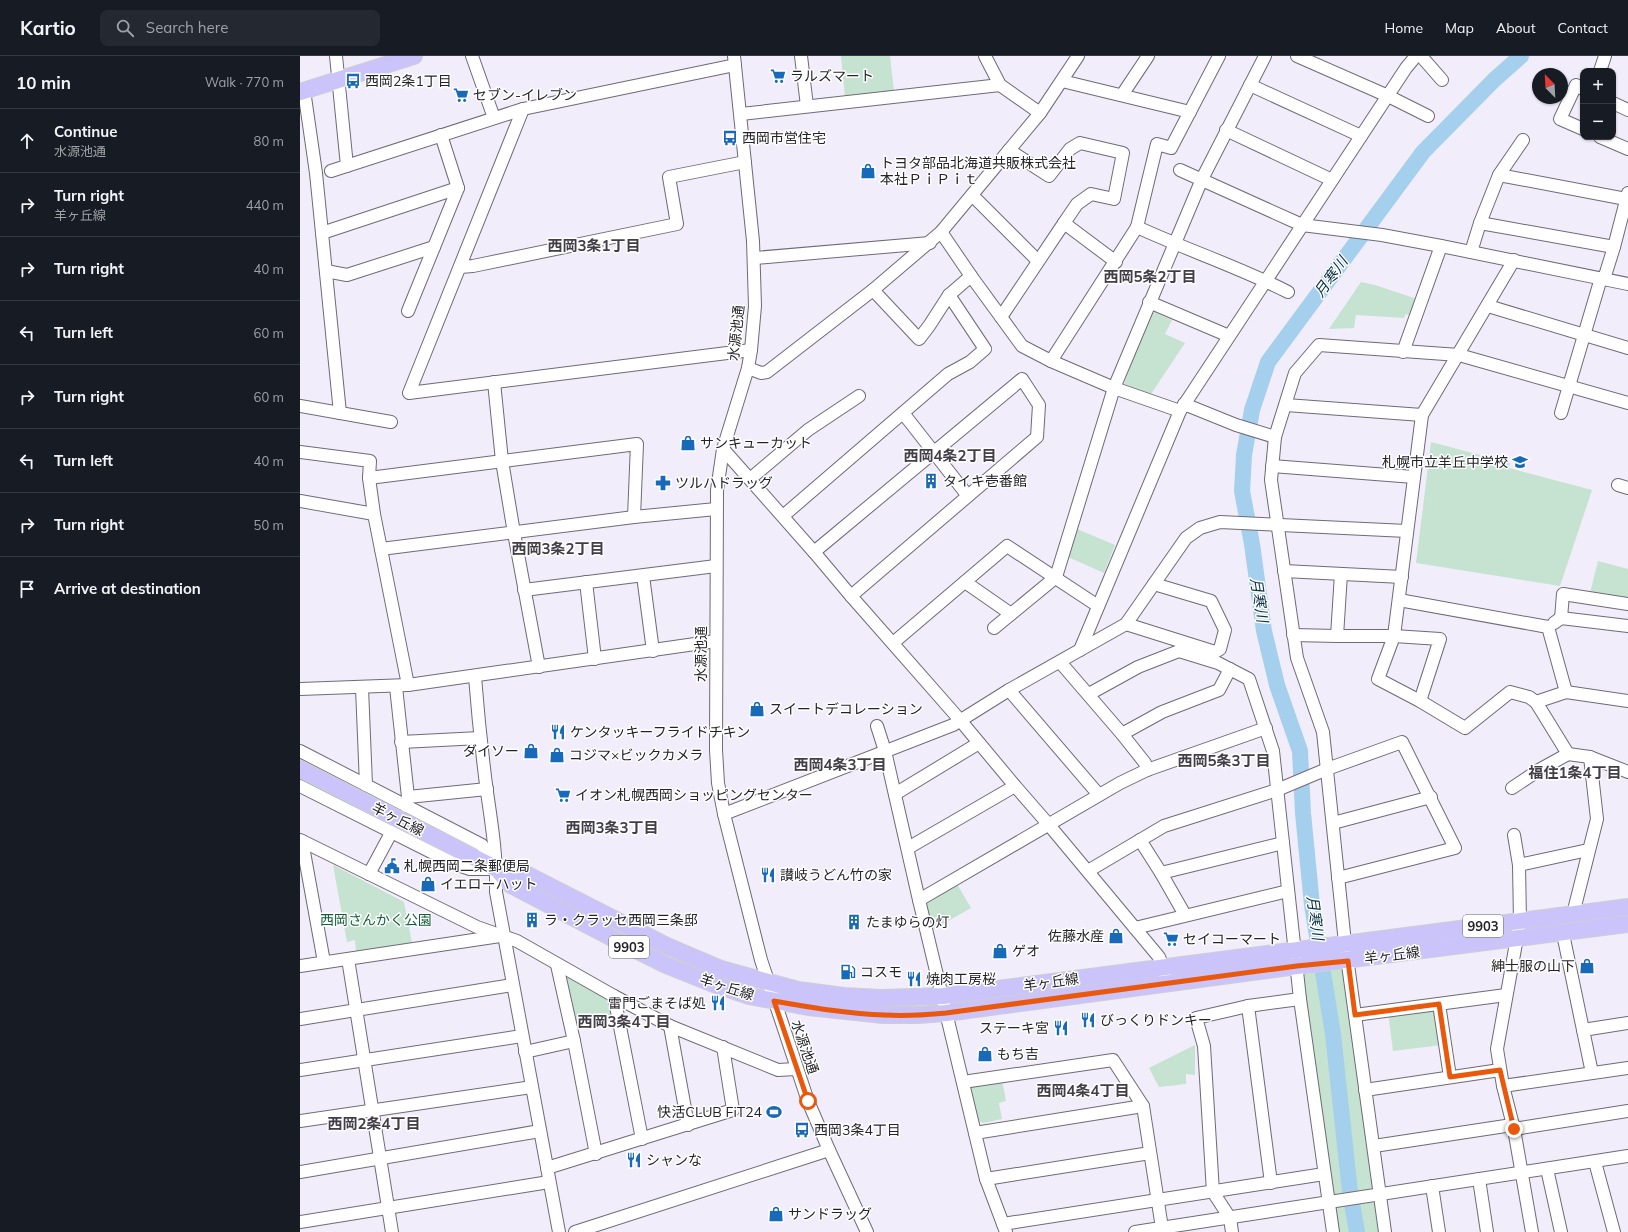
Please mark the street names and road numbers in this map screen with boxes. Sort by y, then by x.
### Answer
street label: 水源池通 [724,304,748,362]
street label: 水源池通 [692,626,710,682]
street label: 羊ヶ丘線 [369,798,427,840]
road number: 9903 [1463,915,1503,937]
road number: 9903 [609,936,649,958]
street label: 羊ヶ丘線 [1363,943,1421,967]
street label: 羊ヶ丘線 [1022,969,1080,995]
street label: 羊ヶ丘線 [698,970,756,1004]
street label: 水源池通 [787,1018,823,1076]

